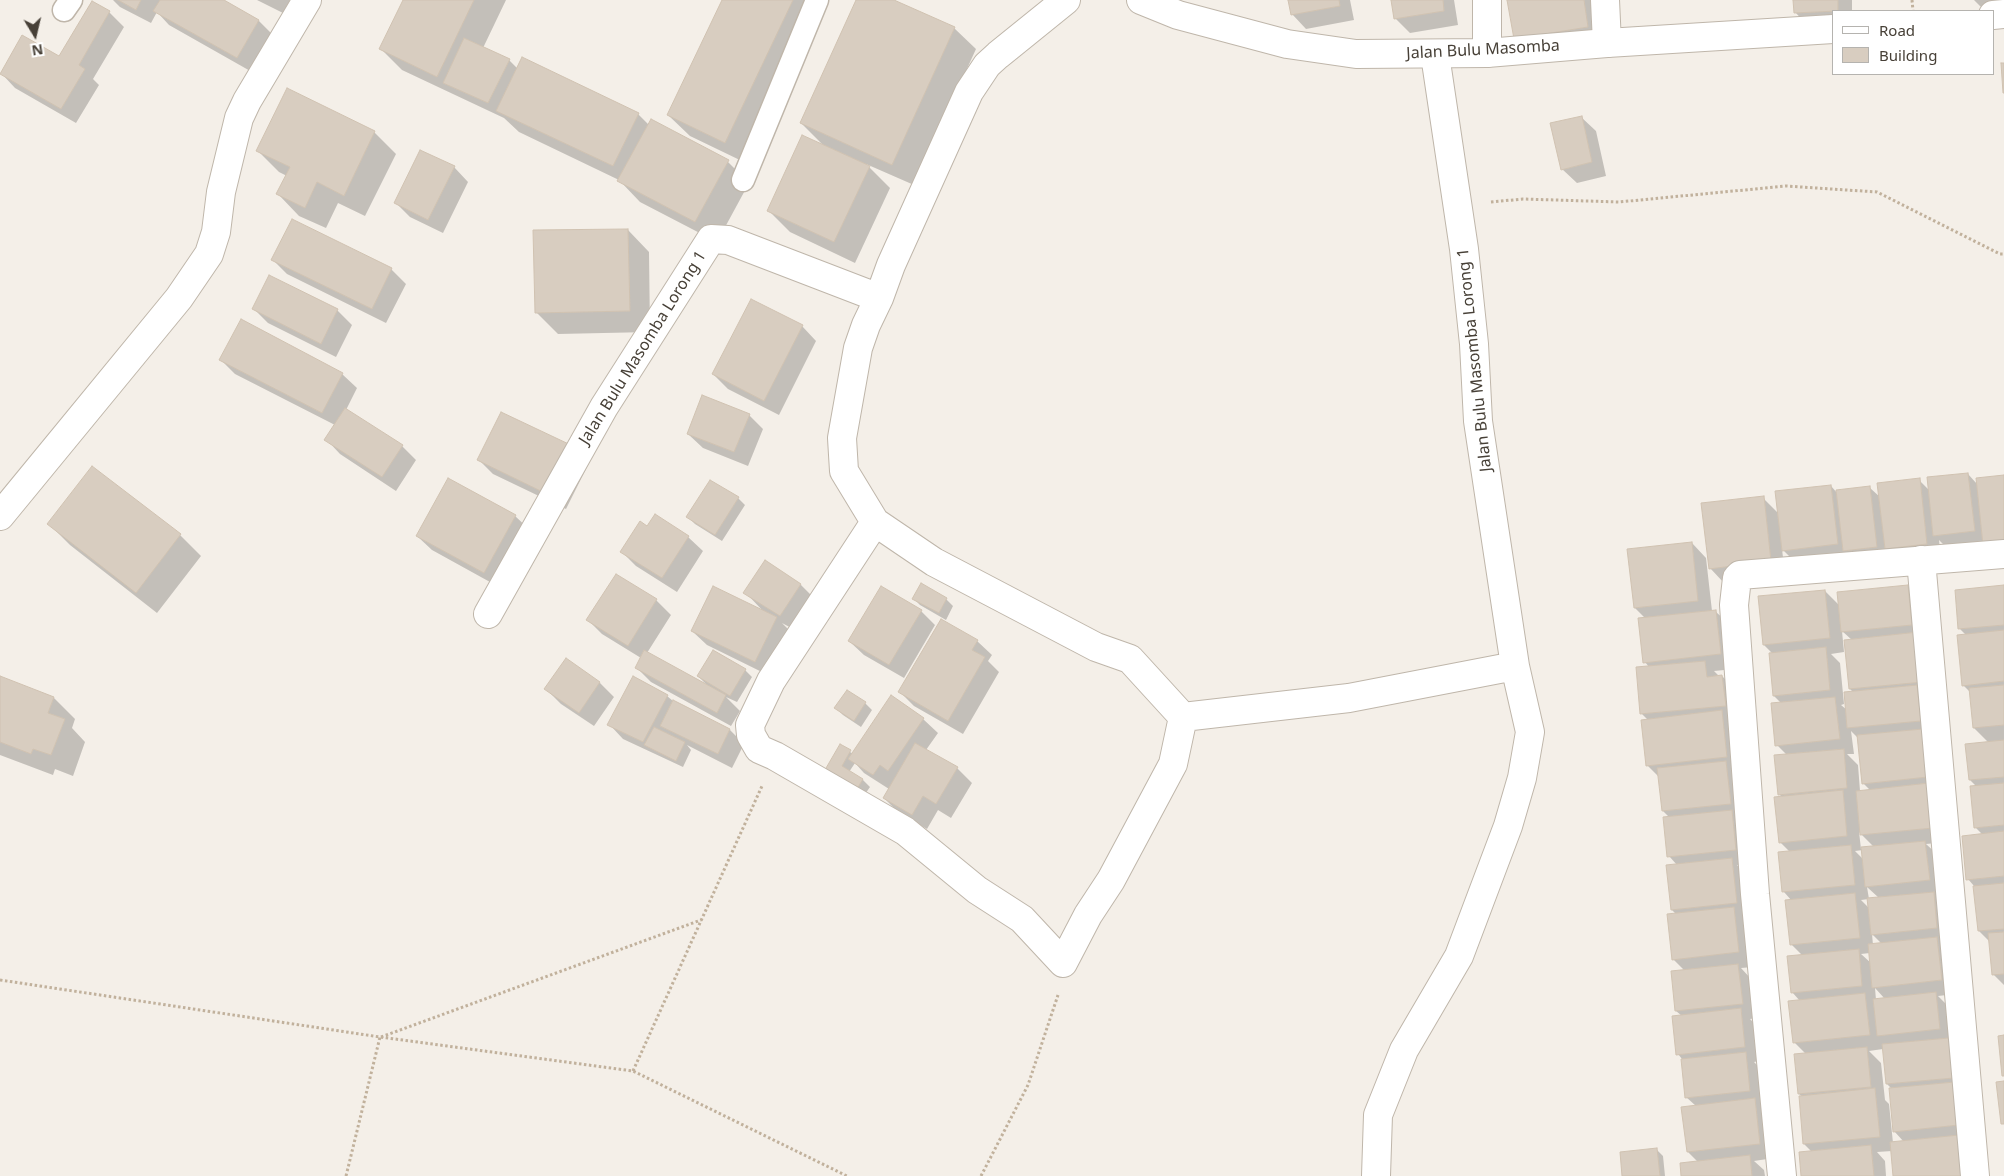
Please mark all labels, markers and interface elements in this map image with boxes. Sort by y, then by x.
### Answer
north arrow [10,10,60,60]
legend [1832,10,1994,75]
text: Road [1879,20,1915,40]
street label: Jalan Bulu Masomba [1406,36,1560,64]
text: N [30,40,45,61]
text: Building [1879,45,1937,65]
street label: Jalan Bulu Masomba Lorong 1 [1454,247,1496,473]
street label: Jalan Bulu Masomba Lorong 1 [575,248,711,448]

